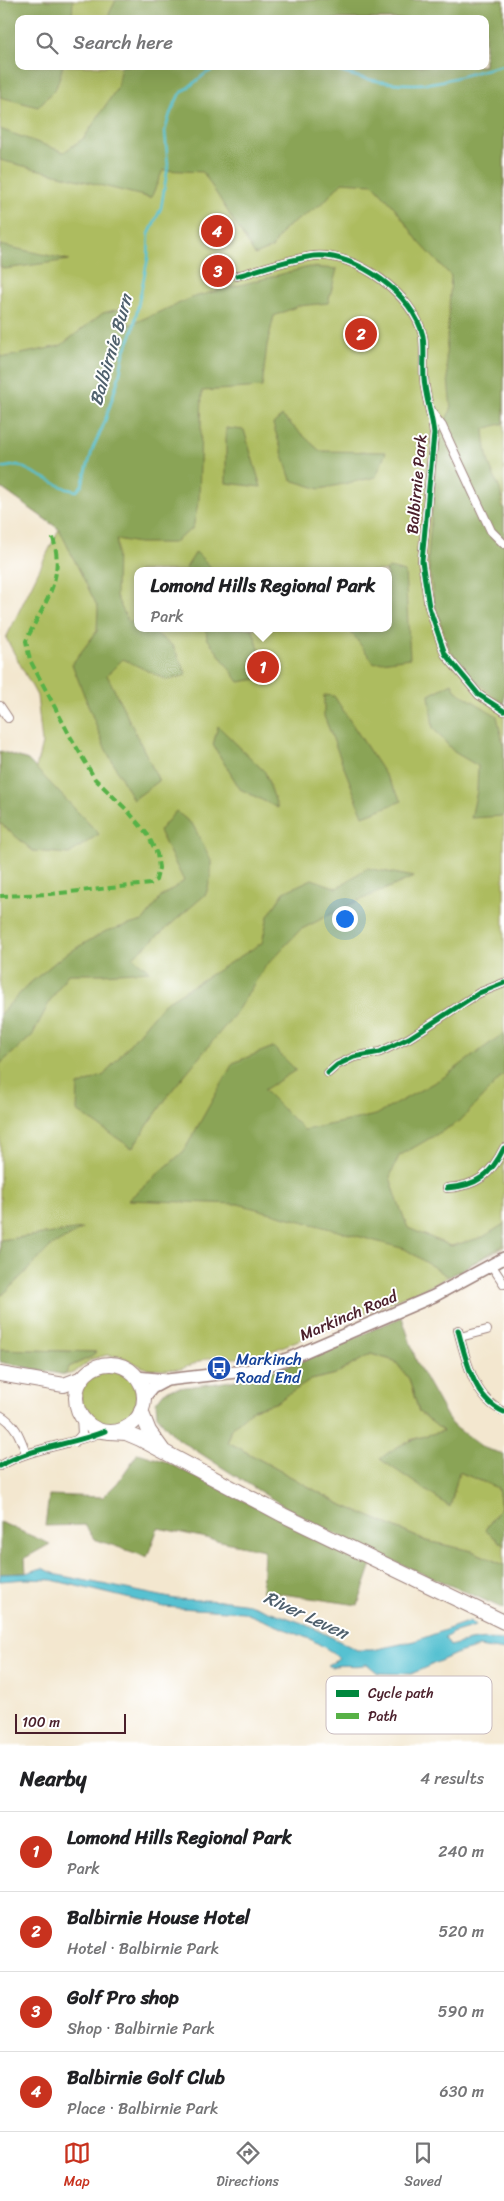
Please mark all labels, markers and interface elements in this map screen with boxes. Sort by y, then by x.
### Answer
search box [15,15,489,70]
text: Search here [73,26,173,59]
icon: search [33,29,61,57]
pin: 4 [201,212,233,250]
pin: 3 [202,252,234,290]
water label: Balbirnie Burn [80,289,143,409]
pin: 2 [345,315,377,353]
street label: Balbirnie Park [398,433,435,535]
popup [134,567,392,632]
text: Lomond Hills Regional Park [151,569,375,602]
text: Park [151,602,183,631]
pin: 1 [247,648,279,686]
your location [332,906,358,932]
street label: Markinch Road [295,1281,403,1349]
place label: Markinch Road End [236,1345,302,1392]
bus stop icon: Markinch Road End [206,1355,232,1381]
water label: River Leven [258,1582,356,1649]
legend [326,1676,492,1734]
text: Cycle path [368,1681,434,1706]
text: Path [368,1704,397,1729]
text: 100 m [22,1710,60,1735]
scale bar [15,1711,126,1734]
text: Nearby [20,1760,86,1798]
text: 4 results [420,1764,484,1793]
text: Lomond Hills Regional Park [67,1821,292,1854]
text: 1 [33,1837,39,1866]
text: 240 m [438,1837,484,1866]
text: Park [67,1854,100,1883]
text: Balbirnie House Hotel [67,1901,250,1934]
text: 2 [31,1917,41,1946]
text: 520 m [438,1917,484,1946]
text: Hotel · Balbirnie Park [67,1934,219,1963]
text: Golf Pro shop [67,1981,179,2014]
text: 3 [32,1997,40,2026]
text: 590 m [438,1997,484,2026]
text: Shop · Balbirnie Park [67,2014,215,2043]
text: Balbirnie Golf Club [67,2061,225,2094]
text: 4 [31,2077,41,2106]
text: 630 m [440,2077,484,2106]
text: Place · Balbirnie Park [67,2094,219,2123]
tab: Map [63,2139,91,2194]
tab: Directions [216,2139,279,2194]
tab: Saved [404,2139,441,2194]

